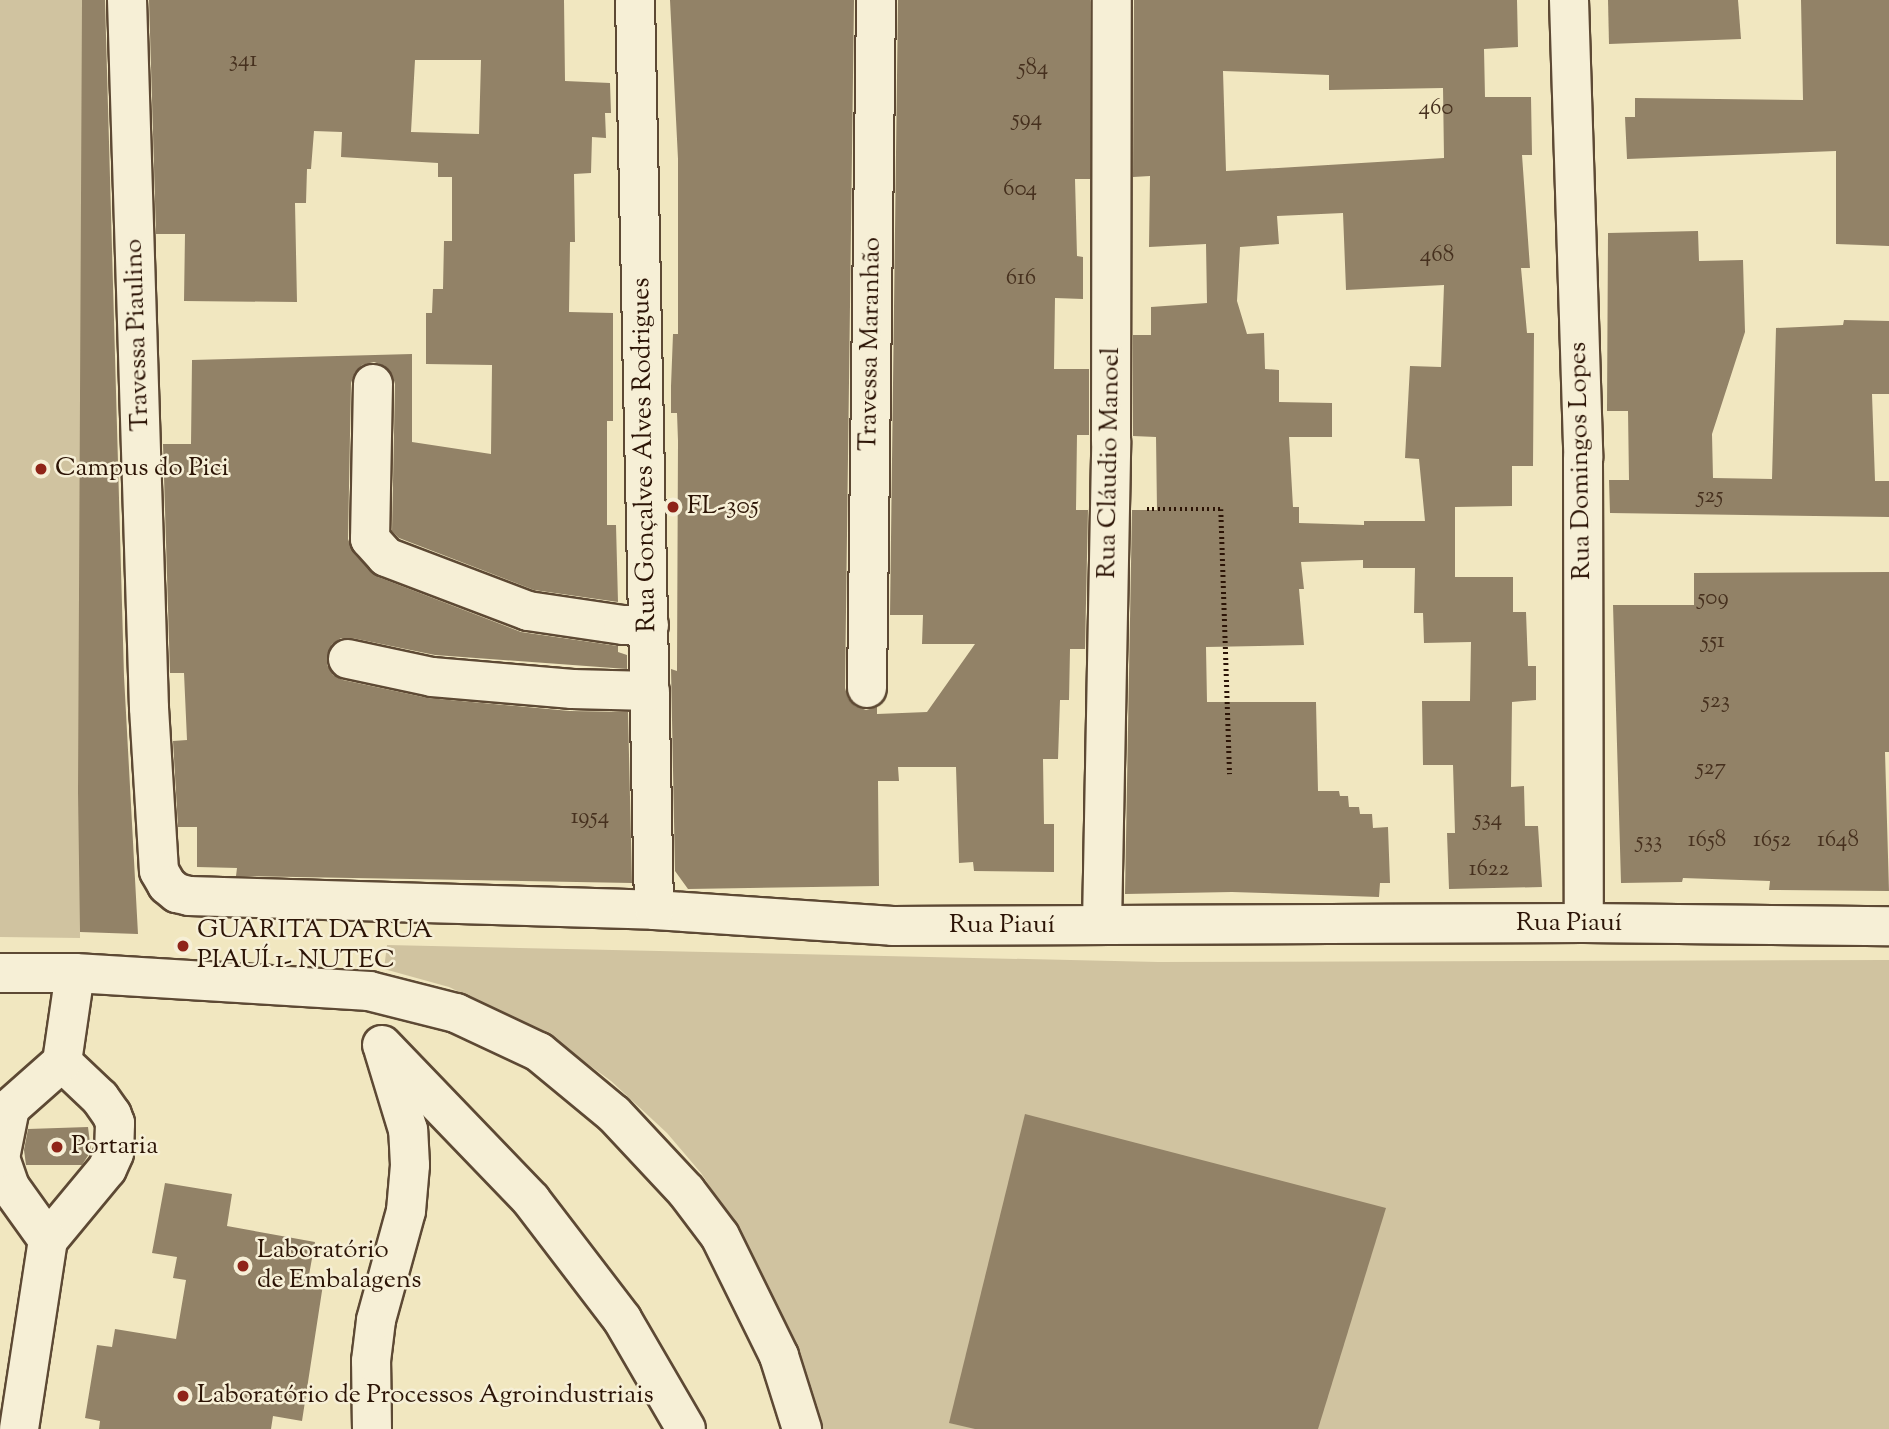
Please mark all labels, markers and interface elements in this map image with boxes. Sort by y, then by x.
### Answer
house number: 341 [229,47,257,75]
house number: 584 [1018,55,1048,83]
house number: 460 [1419,95,1453,123]
house number: 594 [1012,106,1042,134]
house number: 604 [1003,176,1037,204]
street label: Travessa Maranhão [854,237,888,451]
street label: Travessa Piaulino [119,238,157,432]
house number: 468 [1420,242,1454,270]
house number: 616 [1006,265,1036,293]
street label: Rua Gonçalves Alves Rodrigues [626,277,664,633]
street label: Rua Domingos Lopes [1563,342,1599,580]
street label: Rua Cláudio Manoel [1092,347,1128,579]
place label: Campus do Pici [55,453,229,485]
marker: Campus do Pici [33,461,49,477]
house number: 525 [1697,483,1723,511]
place label: FL-305 [687,491,759,523]
marker: FL-305 [665,499,681,515]
house number: 509 [1697,585,1729,613]
house number: 551 [1701,628,1725,656]
house number: 523 [1702,688,1730,716]
house number: 527 [1696,755,1726,783]
house number: 1954 [571,804,609,832]
house number: 534 [1474,806,1502,834]
house number: 1658 [1688,827,1726,855]
house number: 1652 [1753,827,1791,855]
house number: 1648 [1817,827,1859,855]
house number: 533 [1636,828,1662,856]
house number: 1622 [1469,856,1509,884]
street label: Rua Piauí [1516,908,1622,940]
street label: Rua Piauí [949,910,1055,942]
place label: GUARITA DA RUA PIAUÍ 1- NUTEC [197,915,433,976]
marker: GUARITA DA RUA PIAUÍ 1- NUTEC [175,938,191,954]
place label: Portaria [71,1131,158,1163]
marker: Portaria [49,1139,65,1155]
place label: Laboratório de Embalagens [257,1235,421,1296]
marker: Laboratório de Embalagens [235,1258,251,1274]
place label: Laboratório de Processos Agroindustriais [197,1380,654,1412]
marker: Laboratório de Processos Agroindustriais [175,1388,191,1404]

